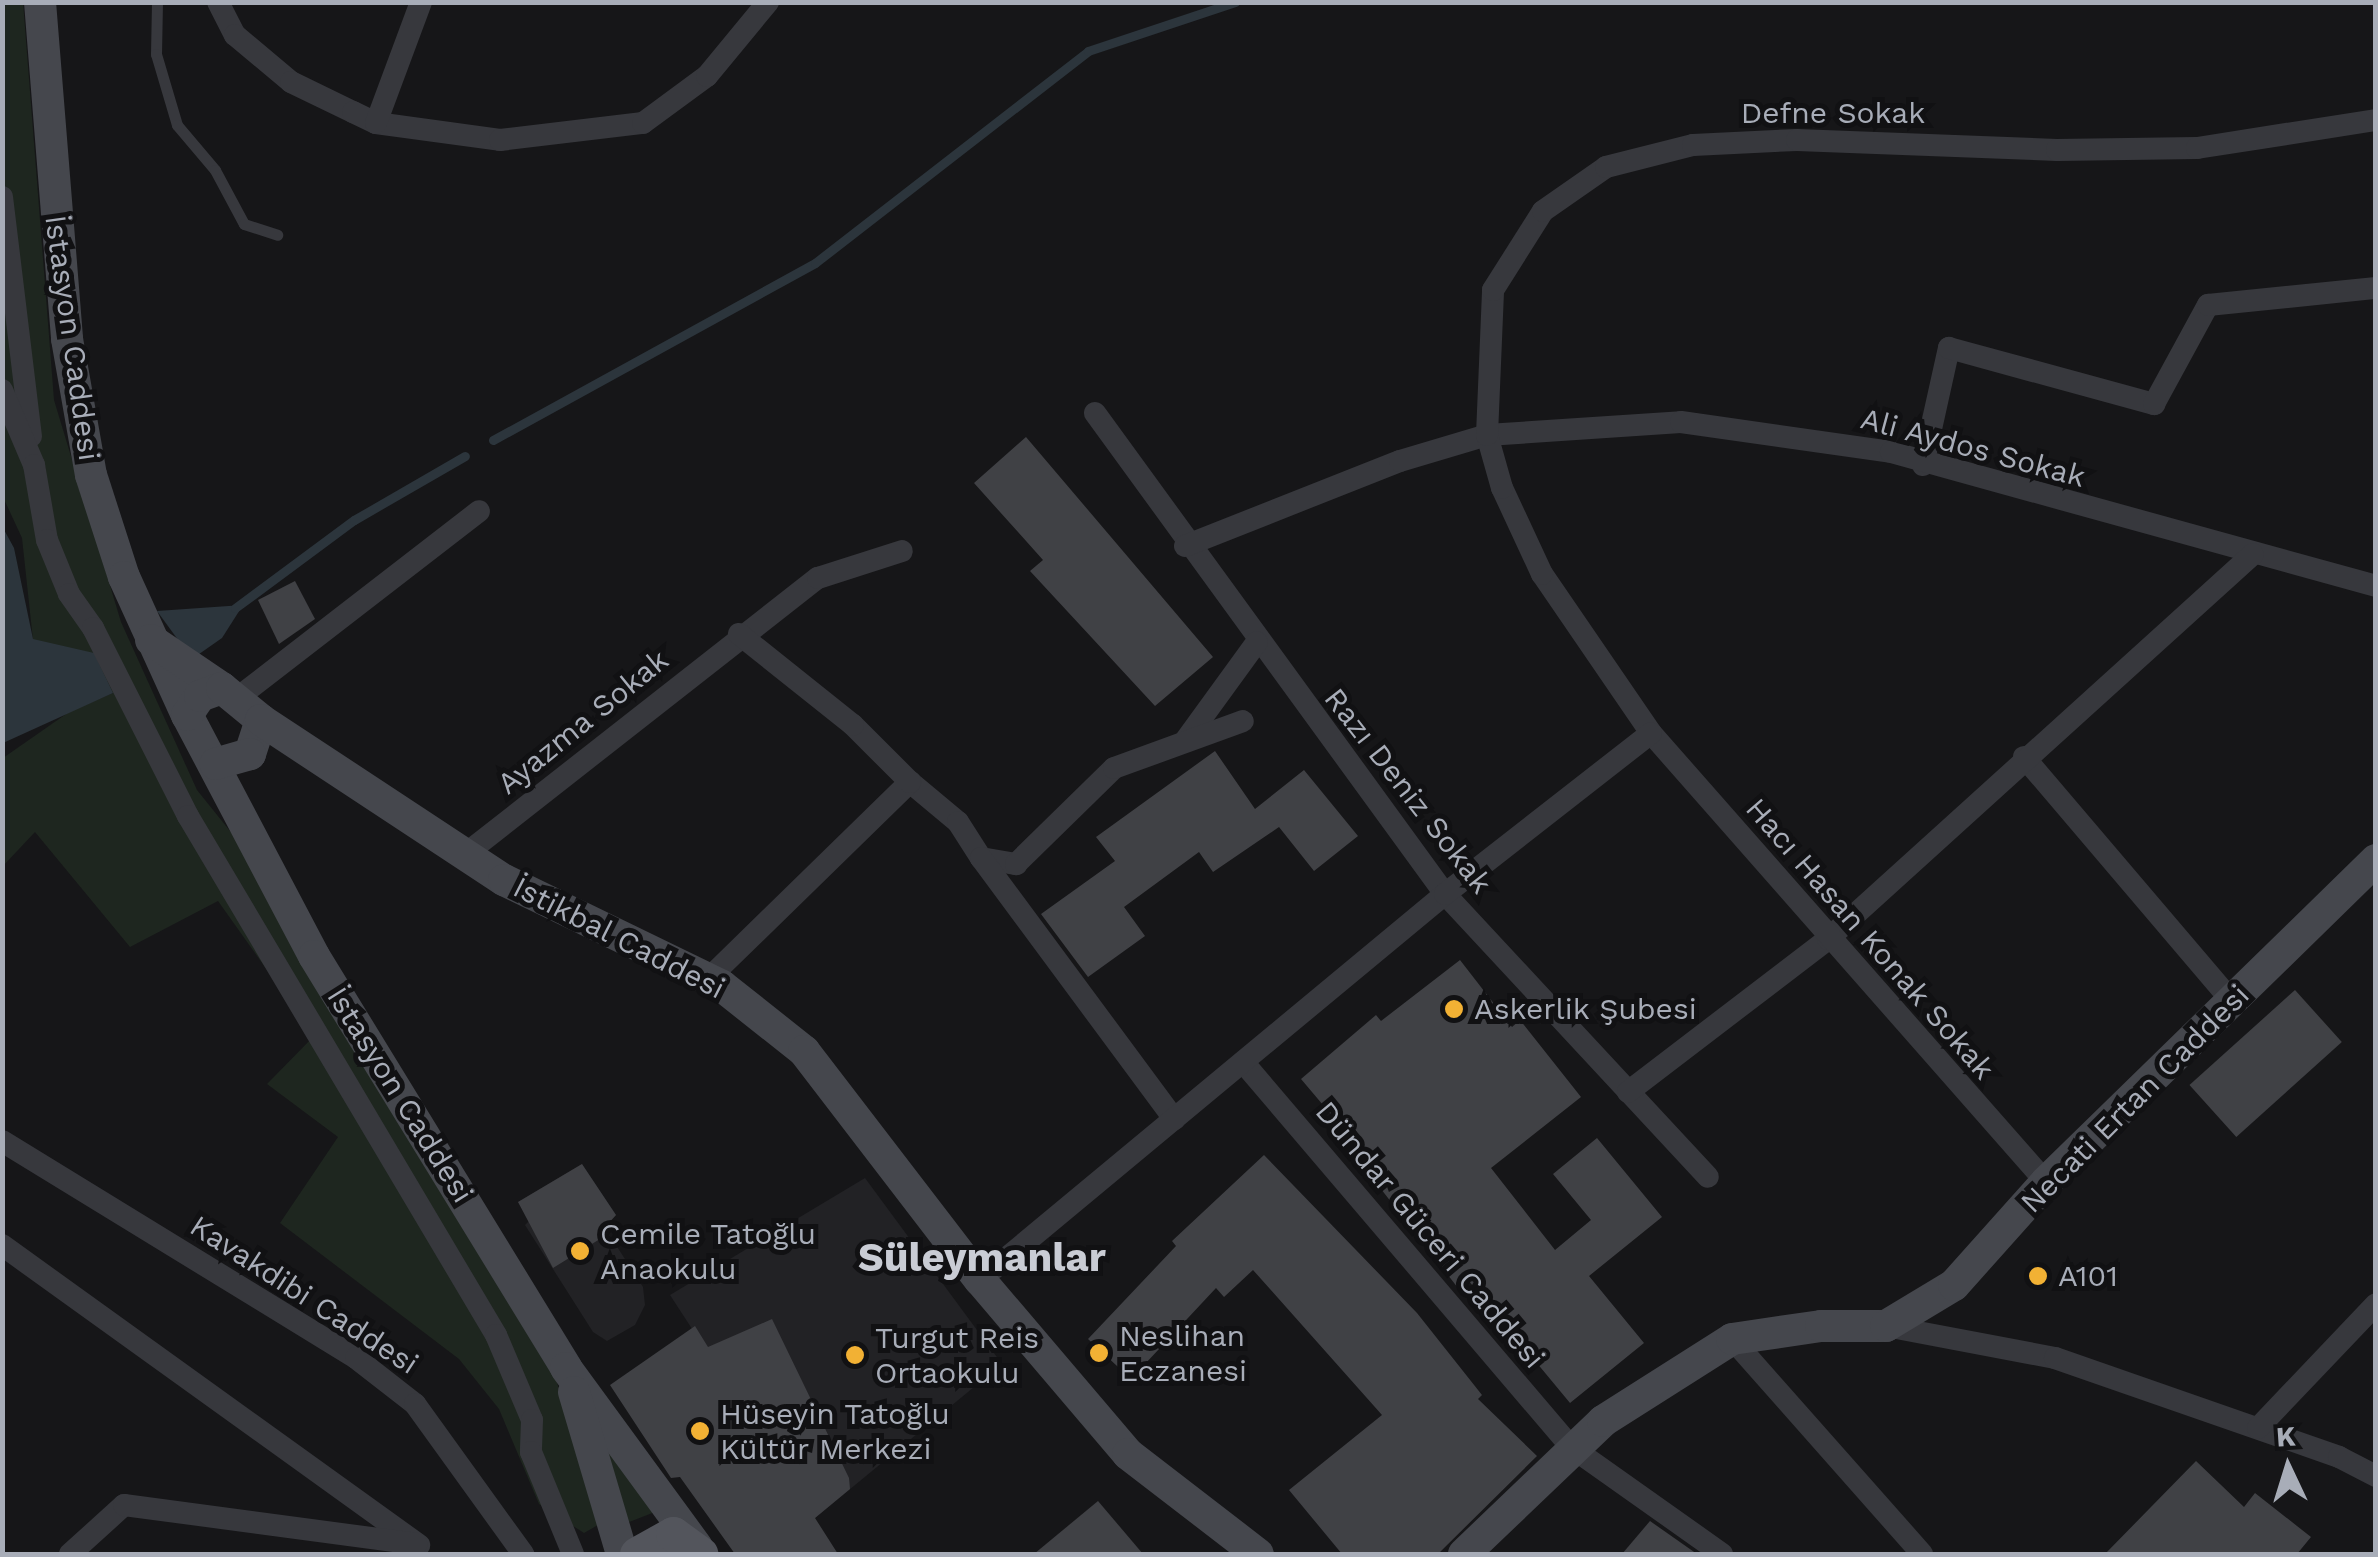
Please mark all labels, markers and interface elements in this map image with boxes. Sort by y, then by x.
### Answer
street label: Defne Sokak [1741,95,1925,131]
street label: İstasyon Caddesi [37,213,107,463]
street label: Ali Aydos Sokak [1856,401,2090,495]
street label: Ayazma Sokak [490,642,676,802]
street label: Razı Deniz Sokak [1317,681,1499,901]
street label: Hacı Hasan Konak Sokak [1738,791,2002,1087]
street label: İstikbal Caddesi [507,869,731,1007]
street label: Necati Ertan Caddesi [2013,977,2257,1221]
street label: İstasyon Caddesi [319,981,481,1209]
place label: Askerlik Şubesi [1474,991,1697,1027]
marker: Askerlik Şubesi [1443,998,1465,1020]
street label: Dündar Güceri Caddesi [1308,1094,1552,1376]
street label: Kavakdibi Caddesi [183,1208,425,1382]
place label: Cemile Tatoğlu Anaokulu [600,1216,817,1286]
district label: Süleymanlar [858,1234,1106,1282]
marker: Cemile Tatoğlu Anaokulu [569,1240,591,1262]
place label: A101 [2058,1258,2118,1294]
marker: A101 [2027,1265,2049,1287]
place label: Neslihan Eczanesi [1119,1318,1247,1388]
place label: Turgut Reis Ortaokulu [875,1320,1039,1390]
marker: Neslihan Eczanesi [1088,1342,1110,1364]
marker: Turgut Reis Ortaokulu [844,1344,866,1366]
place label: Hüseyin Tatoğlu Kültür Merkezi [720,1396,951,1466]
north arrow [2238,1417,2338,1517]
text: K [2275,1419,2297,1454]
marker: Hüseyin Tatoğlu Kültür Merkezi [689,1420,711,1442]

